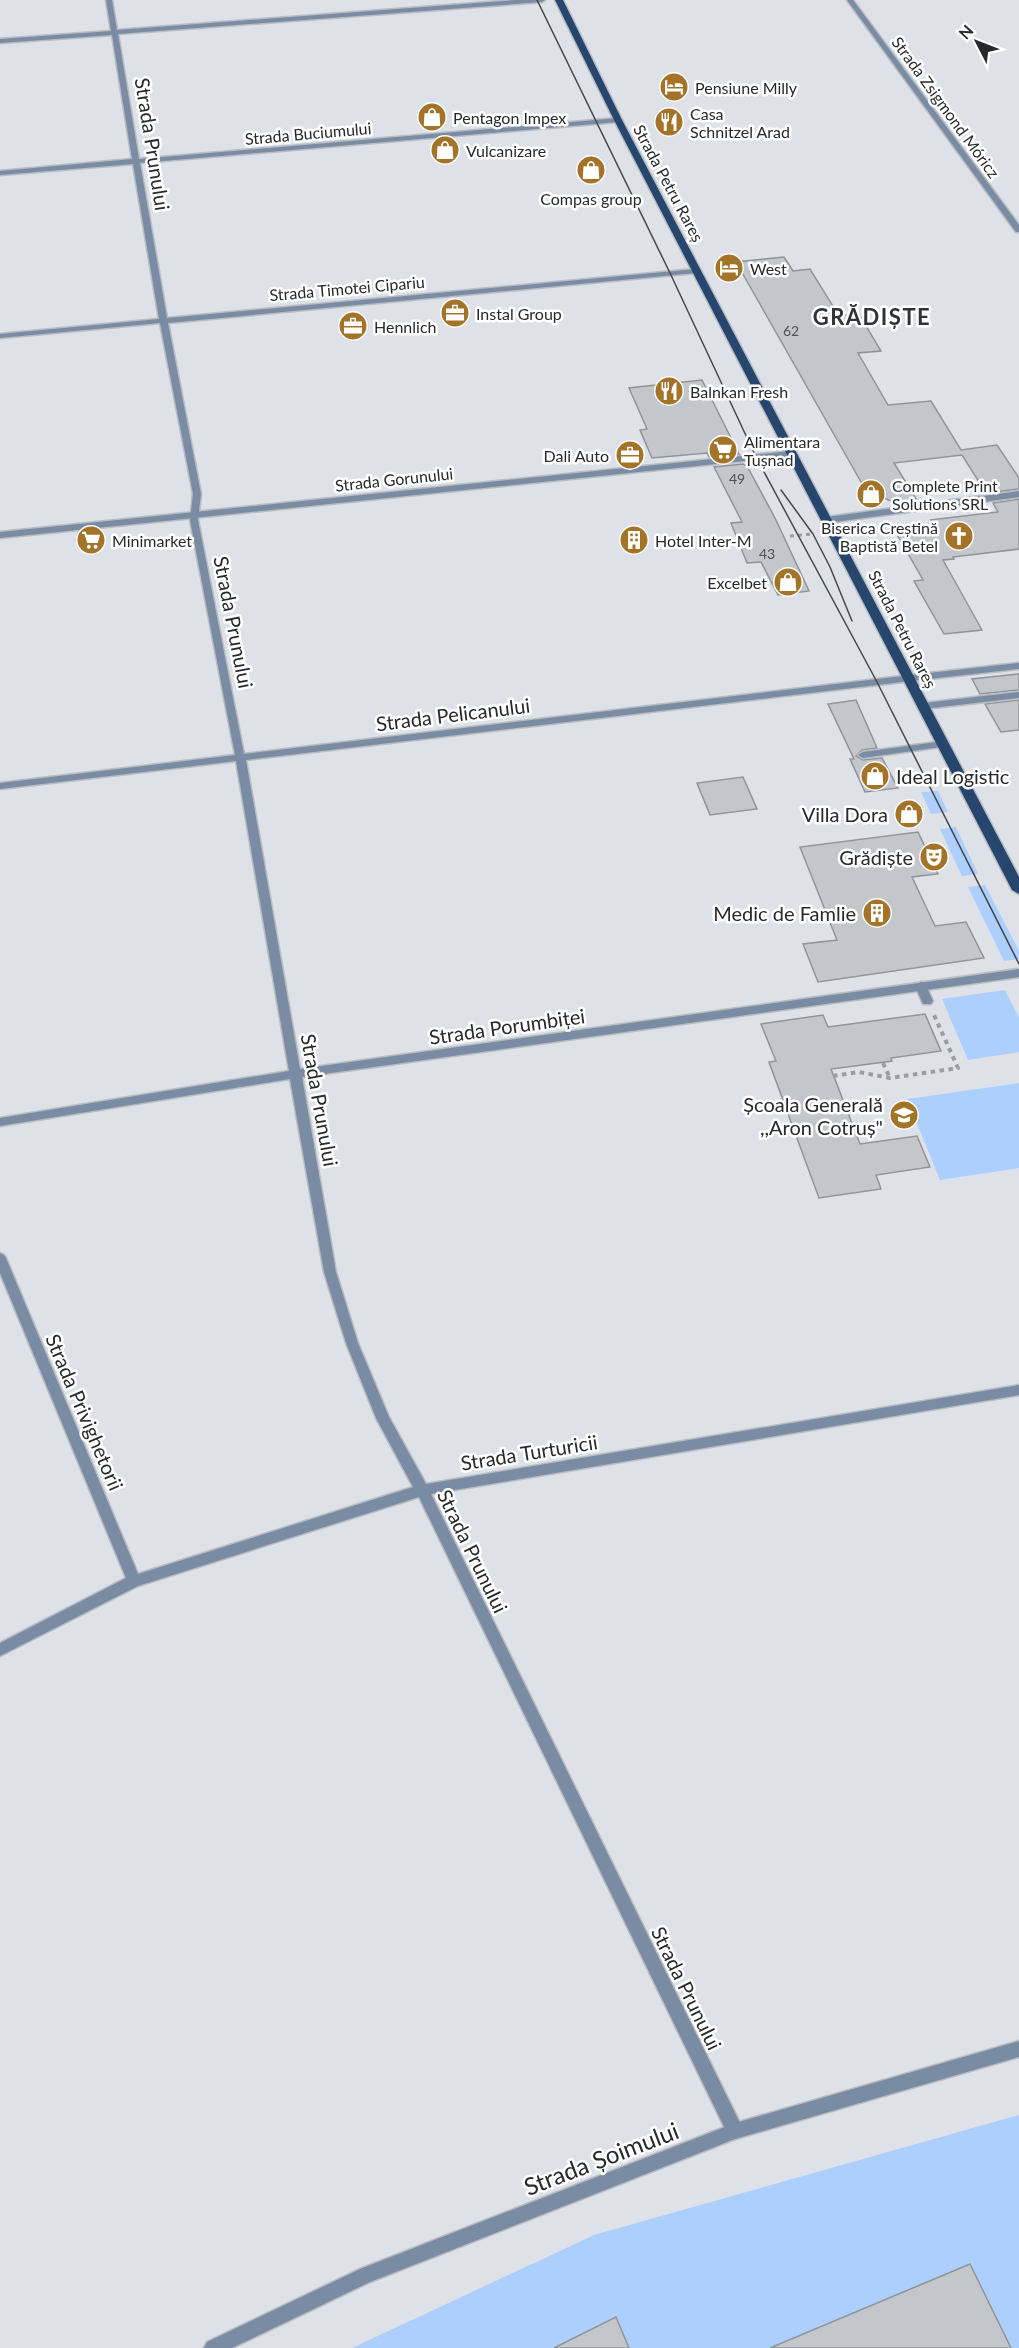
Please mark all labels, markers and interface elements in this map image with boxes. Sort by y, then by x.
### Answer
north arrow [947,12,1007,72]
text: N [954,21,977,43]
street label: Strada Zsigmond Móricz [888,33,1004,181]
hotel icon: Pensiune Milly [658,71,690,103]
street label: Strada Prunului [131,76,175,212]
place label: Pensiune Milly [695,78,798,97]
shop icon: Pentagon Impex [416,101,448,133]
place label: Casa Schnitzel Arad [690,104,790,141]
restaurant icon: Casa Schnitzel Arad [653,106,685,138]
place label: Pentagon Impex [453,108,566,127]
street label: Strada Buciumului [244,118,372,148]
street label: Strada Petru Rareș [630,121,708,245]
shop icon: Vulcanizare [429,134,461,166]
place label: Vulcanizare [466,141,546,160]
shop icon: Compas group [575,154,607,186]
place label: Compas group [540,189,642,208]
hotel icon: West [713,252,745,284]
place label: West [750,259,787,278]
street label: Strada Timotei Cipariu [269,272,425,304]
office icon: Instal Group [439,297,471,329]
district label: GRĂDIȘTE [813,303,931,330]
place label: Instal Group [476,304,562,323]
office icon: Hennlich [337,310,369,342]
place label: Hennlich [374,317,436,336]
house number: 62 [783,322,799,339]
restaurant icon: Balnkan Fresh [653,375,685,407]
place label: Balnkan Fresh [690,382,788,401]
place label: Alimentara Tușnad [744,432,820,469]
supermarket icon: Alimentara Tușnad [707,434,739,466]
office icon: Dali Auto [614,439,646,471]
place label: Dali Auto [544,446,609,465]
street label: Strada Gorunului [334,463,454,495]
house number: 49 [729,470,745,487]
place label: Complete Print Solutions SRL [892,476,998,513]
shop icon: Complete Print Solutions SRL [855,478,887,510]
place label: Biserica Creștină Baptistă Betel [821,518,938,555]
church icon: Biserica Creștină Baptistă Betel [943,520,975,552]
supermarket icon: Minimarket [75,524,107,556]
building icon: Hotel Inter-M [618,524,650,556]
place label: Minimarket [112,531,192,550]
place label: Hotel Inter-M [655,531,752,550]
house number: 43 [759,545,775,562]
street label: Strada Prunului [209,554,259,690]
shop icon: Excelbet [772,566,804,598]
street label: Strada Petru Rareș [865,567,941,691]
place label: Excelbet [707,573,767,592]
street label: Strada Pelicanului [375,693,531,735]
shop icon: Ideal Logistic [859,760,891,792]
place label: Ideal Logistic [896,764,1010,788]
shop icon: Villa Dora [893,798,925,830]
place label: Villa Dora [802,802,888,826]
theatre icon: Grădiște [918,841,950,873]
place label: Grădiște [839,845,913,869]
building icon: Medic de Famlie [861,897,893,929]
place label: Medic de Famlie [713,901,856,925]
street label: Strada Porumbiței [428,1003,586,1049]
street label: Strada Prunului [297,1032,343,1168]
place label: Școala Generală ,,Aron Cotruș" [743,1092,883,1139]
school or university icon: Școala Generală ,,Aron Cotruș" [888,1099,920,1131]
street label: Strada Privighetorii [41,1330,129,1494]
street label: Strada Turturicii [459,1429,599,1475]
street label: Strada Prunului [433,1485,513,1617]
street label: Strada Prunului [647,1922,727,2054]
street label: Strada Șoimului [520,2115,682,2201]

